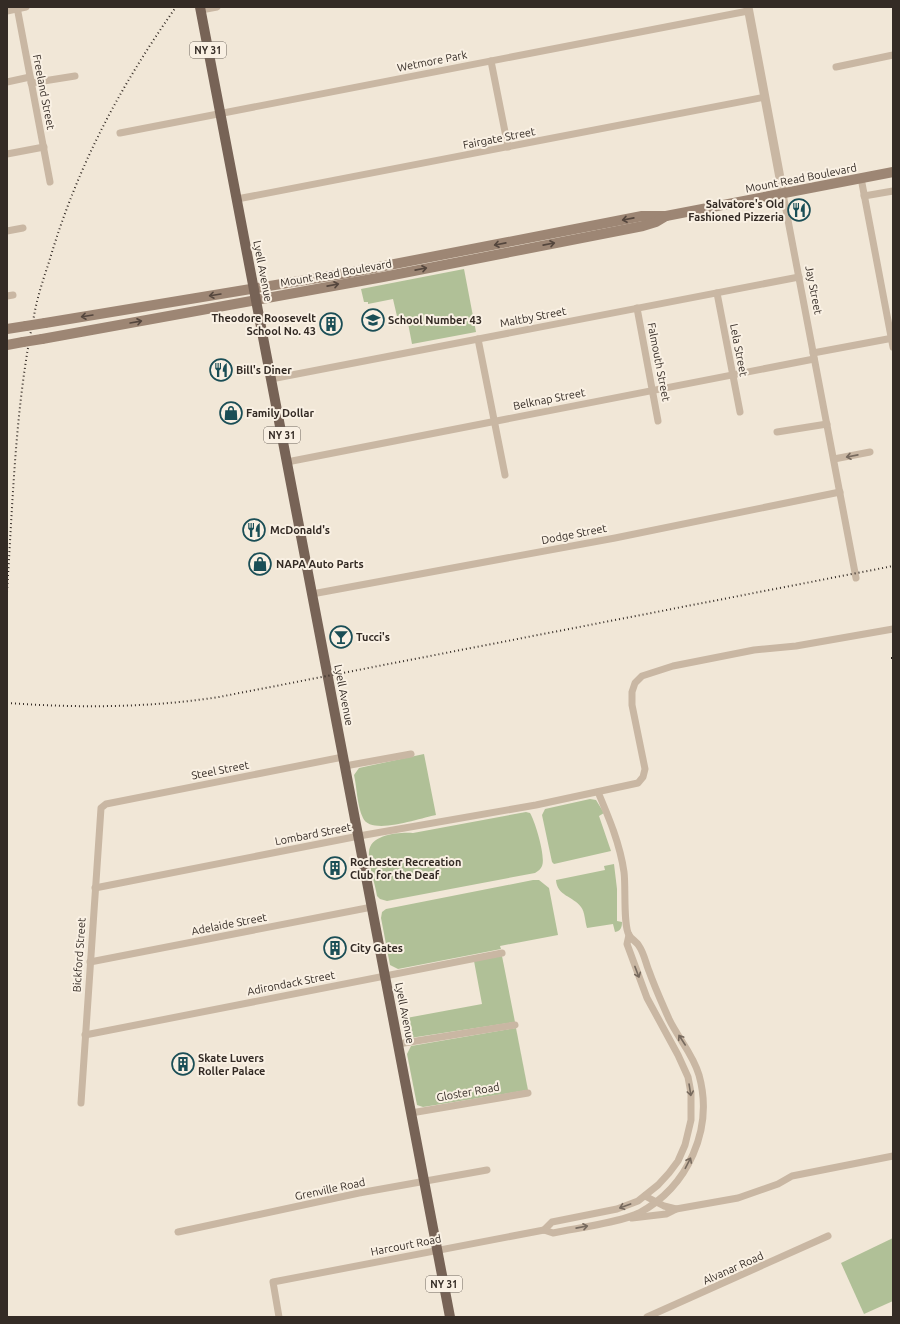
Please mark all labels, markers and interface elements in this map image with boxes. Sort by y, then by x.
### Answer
road number: NY 31 [190,42,226,58]
street label: Wetmore Park [396,48,468,74]
street label: Freeland Street [31,53,57,131]
street label: Fairgate Street [462,125,537,151]
street label: Mount Read Boulevard [744,161,858,195]
restaurant icon: Salvatore's Old Fashioned Pizzeria [786,197,812,223]
place label: Salvatore's Old Fashioned Pizzeria [688,198,784,223]
one-way arrow [622,215,635,223]
street label: Lyell Avenue [251,239,275,303]
one-way arrow [494,240,507,248]
one-way arrow [542,240,555,248]
street label: Mount Read Boulevard [279,257,393,289]
one-way arrow [414,265,427,273]
street label: Jay Street [803,265,825,316]
one-way arrow [326,280,339,288]
one-way arrow [209,291,222,299]
street label: Maltby Street [499,305,568,329]
school or university icon: School Number 43 [360,307,386,333]
building icon: Theodore Roosevelt School No. 43 [318,311,344,337]
one-way arrow [81,312,94,320]
place label: Theodore Roosevelt School No. 43 [211,312,316,337]
place label: School Number 43 [388,314,482,326]
one-way arrow [129,318,142,326]
street label: Falmouth Street [645,322,673,403]
street label: Lela Street [728,323,750,378]
restaurant icon: Bill's Diner [208,357,234,383]
place label: Bill's Diner [236,364,292,376]
street label: Belknap Street [512,386,587,412]
shop icon: Family Dollar [218,400,244,426]
place label: Family Dollar [246,407,314,419]
road number: NY 31 [264,427,300,443]
one-way arrow [845,452,858,460]
restaurant icon: McDonald's [241,517,267,543]
street label: Dodge Street [540,522,608,546]
place label: McDonald's [270,524,330,536]
shop icon: NAPA Auto Parts [247,551,273,577]
place label: NAPA Auto Parts [276,558,364,570]
bar icon: Tucci's [328,624,354,650]
place label: Tucci's [356,631,390,643]
street label: Lyell Avenue [332,663,356,727]
street label: Steel Street [190,758,250,781]
street label: Lombard Street [274,821,353,847]
building icon: Rochester Recreation Club for the Deaf [322,855,348,881]
place label: Rochester Recreation Club for the Deaf [350,856,461,881]
street label: Adelaide Street [190,911,268,937]
street label: Bickford Street [70,917,88,993]
building icon: City Gates [322,935,348,961]
place label: City Gates [350,942,403,954]
one-way arrow [633,966,641,978]
street label: Adirondack Street [246,968,337,997]
street label: Lyell Avenue [393,981,417,1045]
one-way arrow [678,1035,686,1046]
building icon: Skate Luvers Roller Palace [170,1051,196,1077]
place label: Skate Luvers Roller Palace [198,1052,265,1077]
street label: Gloster Road [436,1081,500,1103]
one-way arrow [686,1083,694,1096]
one-way arrow [685,1158,693,1170]
street label: Grenville Road [294,1176,366,1202]
one-way arrow [620,1202,632,1210]
one-way arrow [575,1223,588,1231]
street label: Harcourt Road [370,1232,442,1258]
street label: Alvanar Road [701,1249,765,1287]
road number: NY 31 [426,1276,462,1292]

